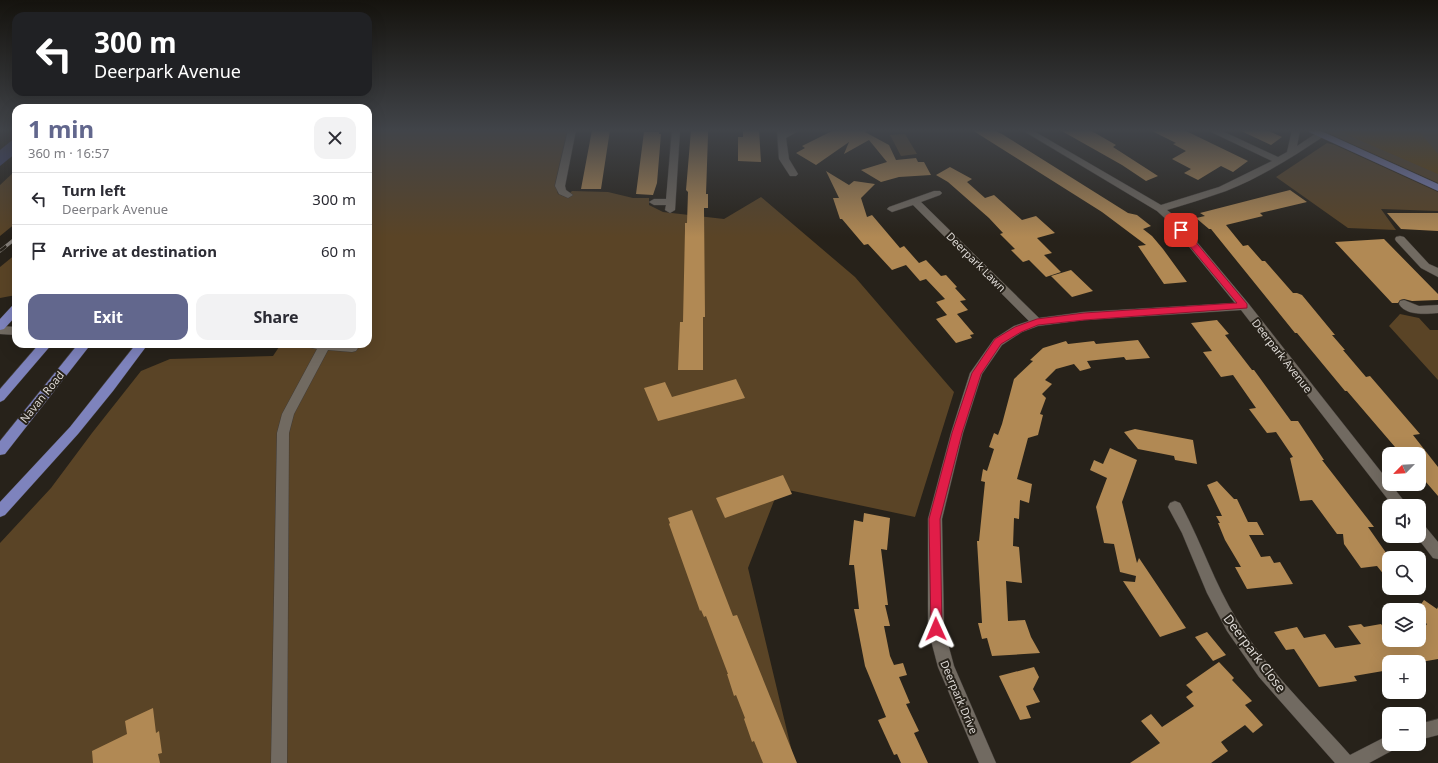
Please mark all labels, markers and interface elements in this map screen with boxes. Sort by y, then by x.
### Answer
text: 300 m [94,23,177,61]
icon: left [28,28,80,80]
text: Deerpark Avenue [94,59,241,83]
text: 1 min [28,112,94,145]
button: close [314,117,356,159]
text: 360 m · 16:57 [28,144,109,162]
text: Turn left [62,180,126,200]
icon: left [28,188,50,210]
text: 300 m [312,189,356,209]
text: Deerpark Avenue [62,200,168,218]
pin [1164,213,1198,247]
icon: arrive [1170,219,1192,241]
street label: Deerpark Lawn [943,229,1009,295]
icon: arrive [28,240,50,262]
text: Arrive at destination [62,241,217,261]
text: 60 m [321,241,356,261]
button: Exit [28,294,188,340]
button: Share [196,294,356,340]
street label: Deerpark Avenue [1249,316,1316,396]
street label: Navan Road [16,368,67,426]
north arrow [1382,447,1426,491]
map controls [1382,447,1426,751]
button: sound [1382,499,1426,543]
button: search [1382,551,1426,595]
button: layers [1382,603,1426,647]
position arrow [915,608,957,650]
street label: Deerpark Close [1220,610,1290,696]
button: + [1382,655,1426,699]
street label: Deerpark Drive [937,658,982,736]
button: − [1382,707,1426,751]

